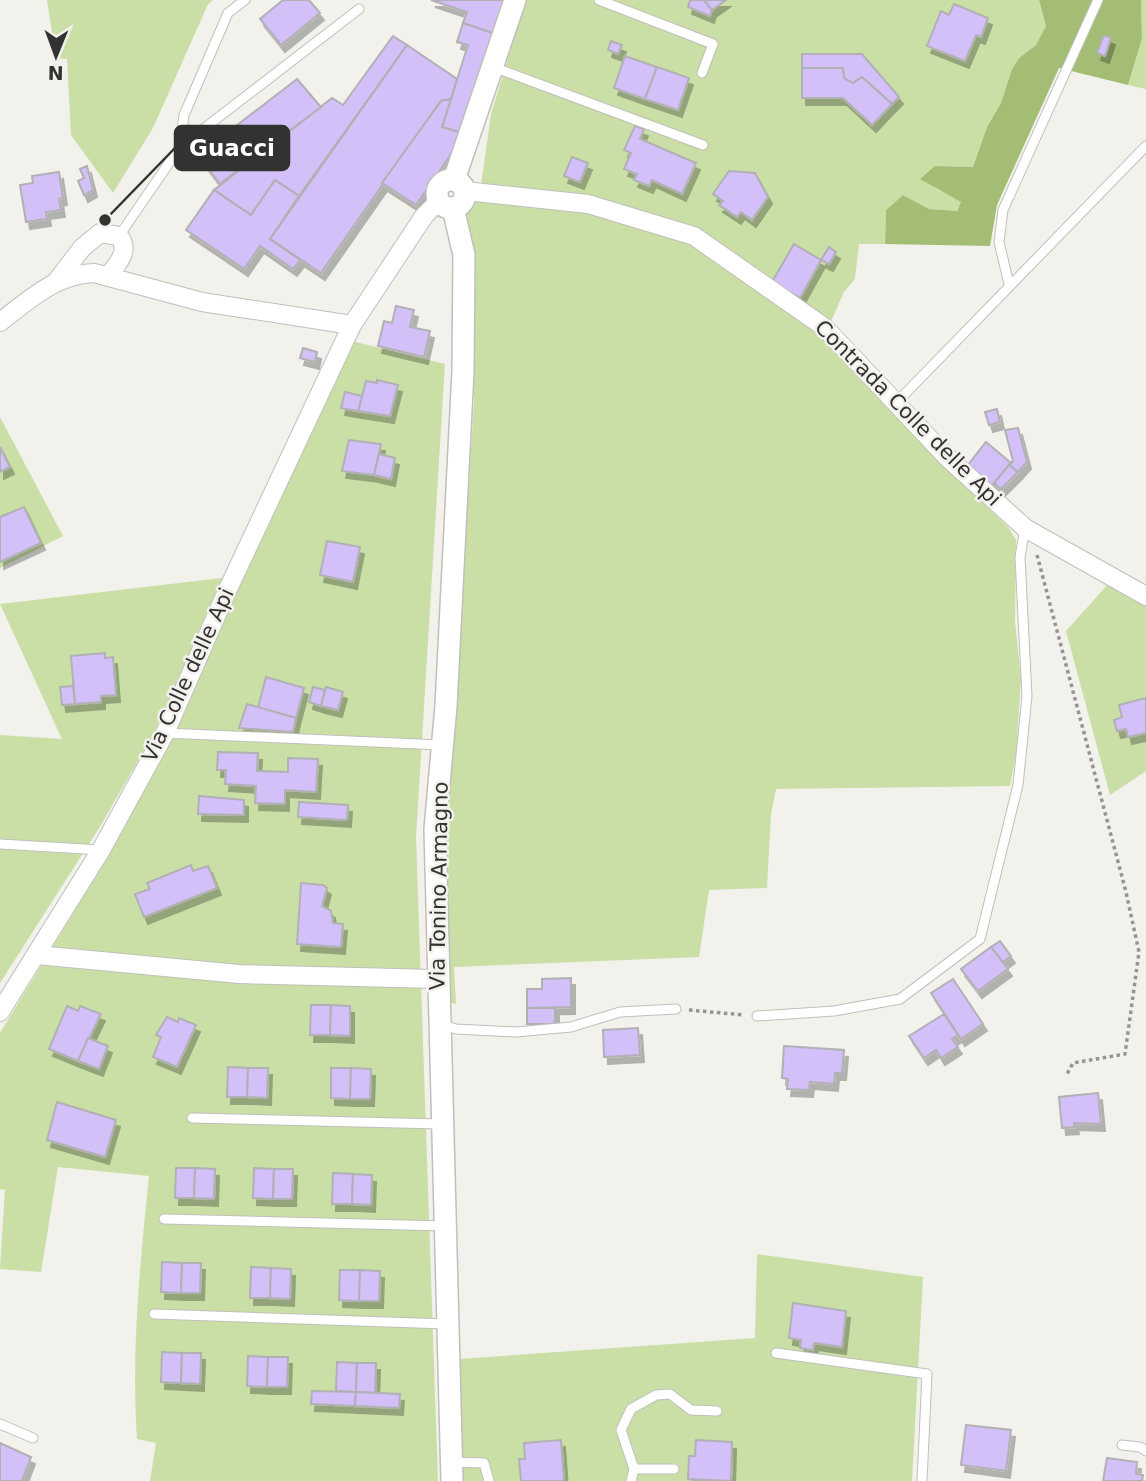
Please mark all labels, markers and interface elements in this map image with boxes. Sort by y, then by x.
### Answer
north arrow [21,21,91,91]
text: N [48,62,64,84]
callout: Guacci [175,126,289,170]
text: Guacci [189,135,275,161]
street label: Contrada Colle delle Api [810,315,1006,511]
street label: Via Colle delle Api [137,584,239,766]
street label: Via Tonino Armagno [425,781,453,991]

